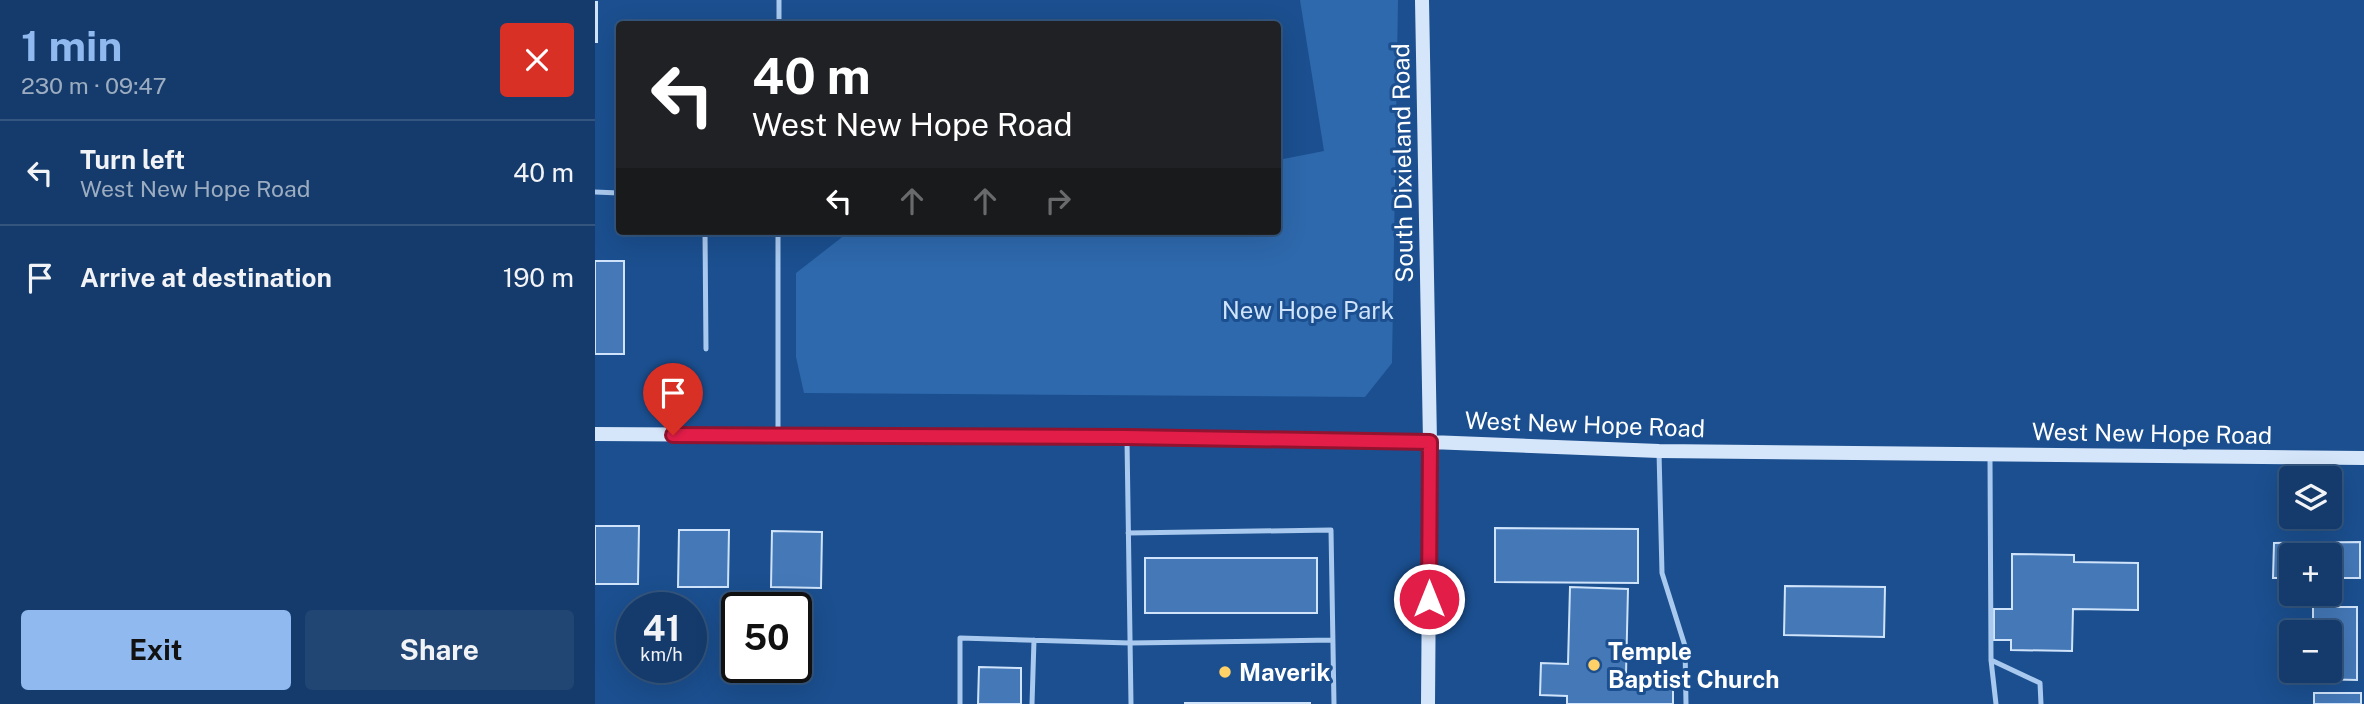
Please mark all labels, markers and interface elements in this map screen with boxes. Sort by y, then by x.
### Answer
text: 1 min [21,21,122,70]
button: close [500,23,574,97]
street label: South Dixieland Road [1386,43,1418,283]
text: 40 m [752,47,871,105]
icon: left [637,49,728,140]
text: 230 m · 09:47 [21,72,167,99]
text: West New Hope Road [752,106,1073,143]
text: Turn left [80,144,185,175]
icon: left [21,154,59,192]
text: 40 m [513,157,574,188]
text: West New Hope Road [80,175,310,202]
icon: left [820,182,858,220]
icon: ahead [893,182,931,220]
icon: ahead [966,182,1004,220]
icon: right [1039,182,1077,220]
icon: arrive [21,259,59,297]
text: Arrive at destination [80,262,332,293]
text: 190 m [503,262,574,293]
park label: New Hope Park [1222,296,1394,324]
pin [643,363,703,435]
icon: arrive [654,374,692,412]
street label: West New Hope Road [1464,406,1706,442]
street label: West New Hope Road [2032,417,2272,449]
map controls [2279,466,2342,683]
button: layers [2279,466,2342,529]
button: + [2279,543,2342,606]
position arrow [1392,562,1466,636]
speed limit sign: 50 [721,592,812,683]
text: 41 [643,608,680,649]
button: Exit [21,610,291,690]
button: Share [305,610,574,690]
button: − [2279,620,2342,683]
place label: Temple Baptist Church [1608,637,1780,693]
text: km/h [640,644,683,665]
marker: Temple Baptist Church [1586,657,1602,673]
place label: Maverik [1239,658,1330,686]
marker: Maverik [1217,664,1233,680]

